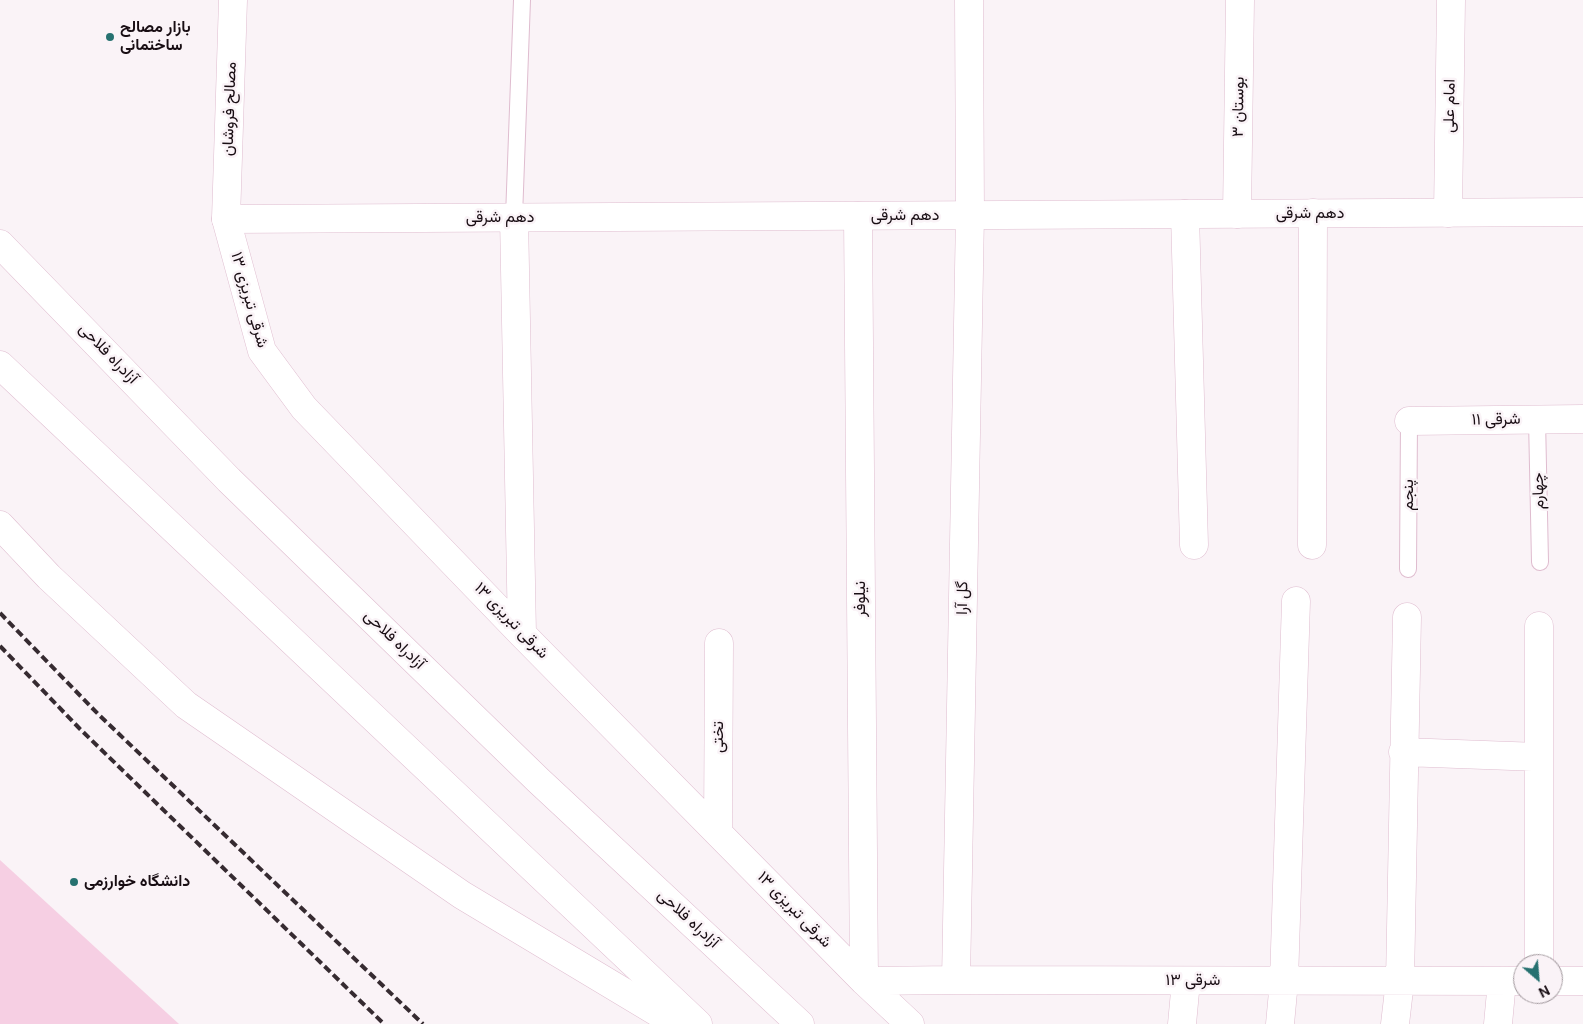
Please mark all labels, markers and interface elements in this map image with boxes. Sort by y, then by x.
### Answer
place label: بازار مصالح ساختمانی [120,18,191,56]
marker: بازار مصالح ساختمانی [104,31,116,43]
street label: مصالح فروشان [219,62,241,156]
street label: بوستان ۳ [1229,77,1249,137]
street label: امام علی [1440,79,1460,133]
street label: دهم شرقی [1276,204,1344,224]
street label: دهم شرقی [871,206,939,226]
street label: دهم شرقی [466,208,534,228]
street label: ۱۳ شرقی تبریزی [226,250,272,350]
street label: آزادراه فلاحی [74,320,142,388]
street label: ۱۱ شرقی [1471,410,1521,430]
street label: چهارم [1529,473,1549,509]
street label: پنجم [1399,479,1419,511]
street label: ۱۳ شرقی تبریزی [470,579,552,663]
street label: نیلوفر [851,581,871,617]
street label: گل آرا [953,581,973,615]
street label: آزادراه فلاحی [360,606,428,674]
street label: تختی [709,721,729,753]
street label: ۱۳ شرقی تبریزی [753,868,835,952]
place label: دانشگاه خوارزمی [84,872,190,892]
marker: دانشگاه خوارزمی [68,876,80,888]
street label: آزادراه فلاحی [653,886,723,952]
north arrow [1513,954,1563,1004]
street label: ۱۳ شرقی [1166,971,1220,991]
text: N [1536,981,1553,1002]

